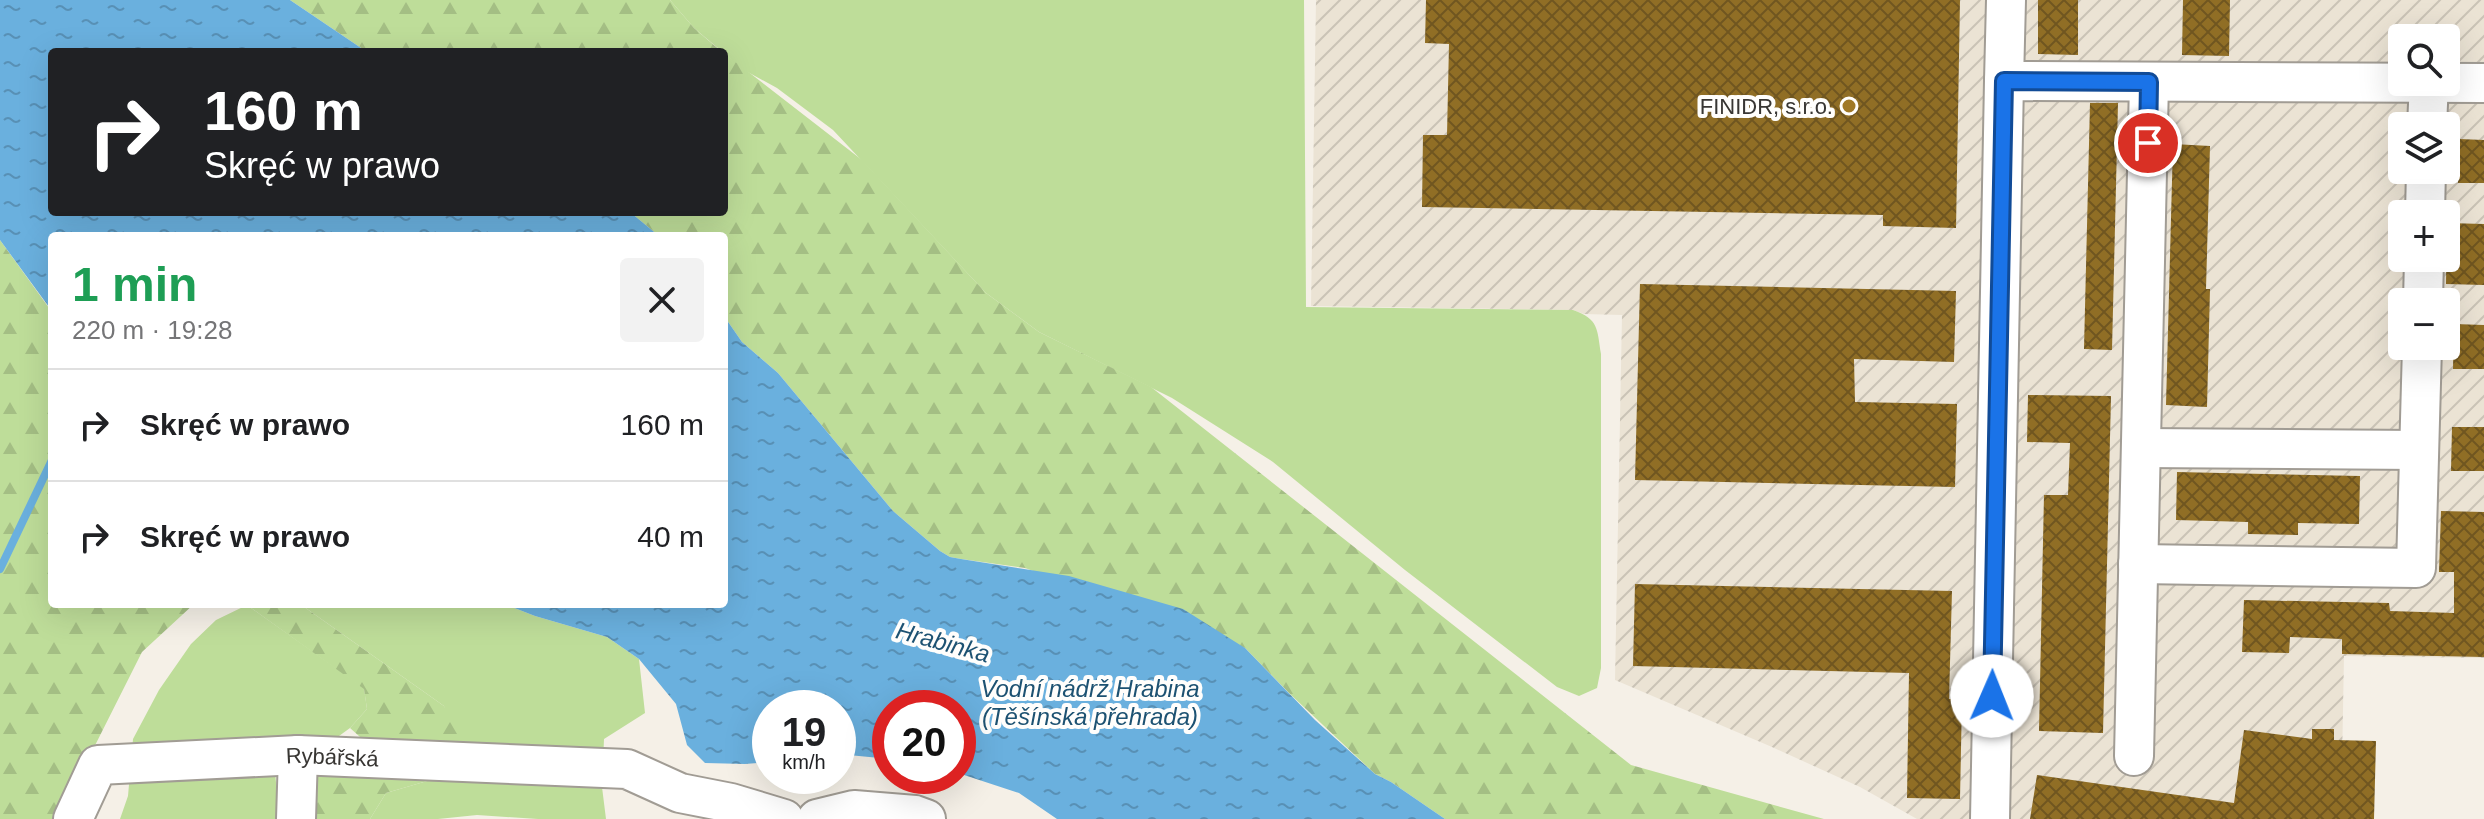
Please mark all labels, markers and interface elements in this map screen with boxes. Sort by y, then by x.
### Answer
map controls [2388,24,2460,360]
button: search [2388,24,2460,96]
text: 160 m [204,79,363,142]
icon: right [72,80,176,184]
place label: FINIDR, s.r.o. [1700,94,1833,119]
marker: FINIDR, s.r.o. [1840,97,1858,115]
pin [2114,109,2182,177]
button: layers [2388,112,2460,184]
icon: arrive [2126,121,2170,165]
text: Skręć w prawo [204,145,440,186]
button: + [2388,200,2460,272]
text: 1 min [72,258,197,311]
button: close [620,258,704,342]
button: − [2388,288,2460,360]
text: 220 m · 19:28 [72,315,232,345]
icon: right [72,403,116,447]
text: Skręć w prawo [140,408,350,441]
text: 160 m [621,408,704,441]
icon: right [72,515,116,559]
text: Skręć w prawo [140,520,350,553]
text: 40 m [637,520,704,553]
water label: Hrabinka [893,617,993,667]
position arrow [1950,654,2034,738]
water label: Vodní nádrž Hrabina (Těšínská přehrada) [980,675,1200,730]
speed limit sign: 20 [872,690,976,794]
text: 19 [782,710,826,754]
street label: Rybářská [285,742,380,771]
text: km/h [782,751,826,773]

